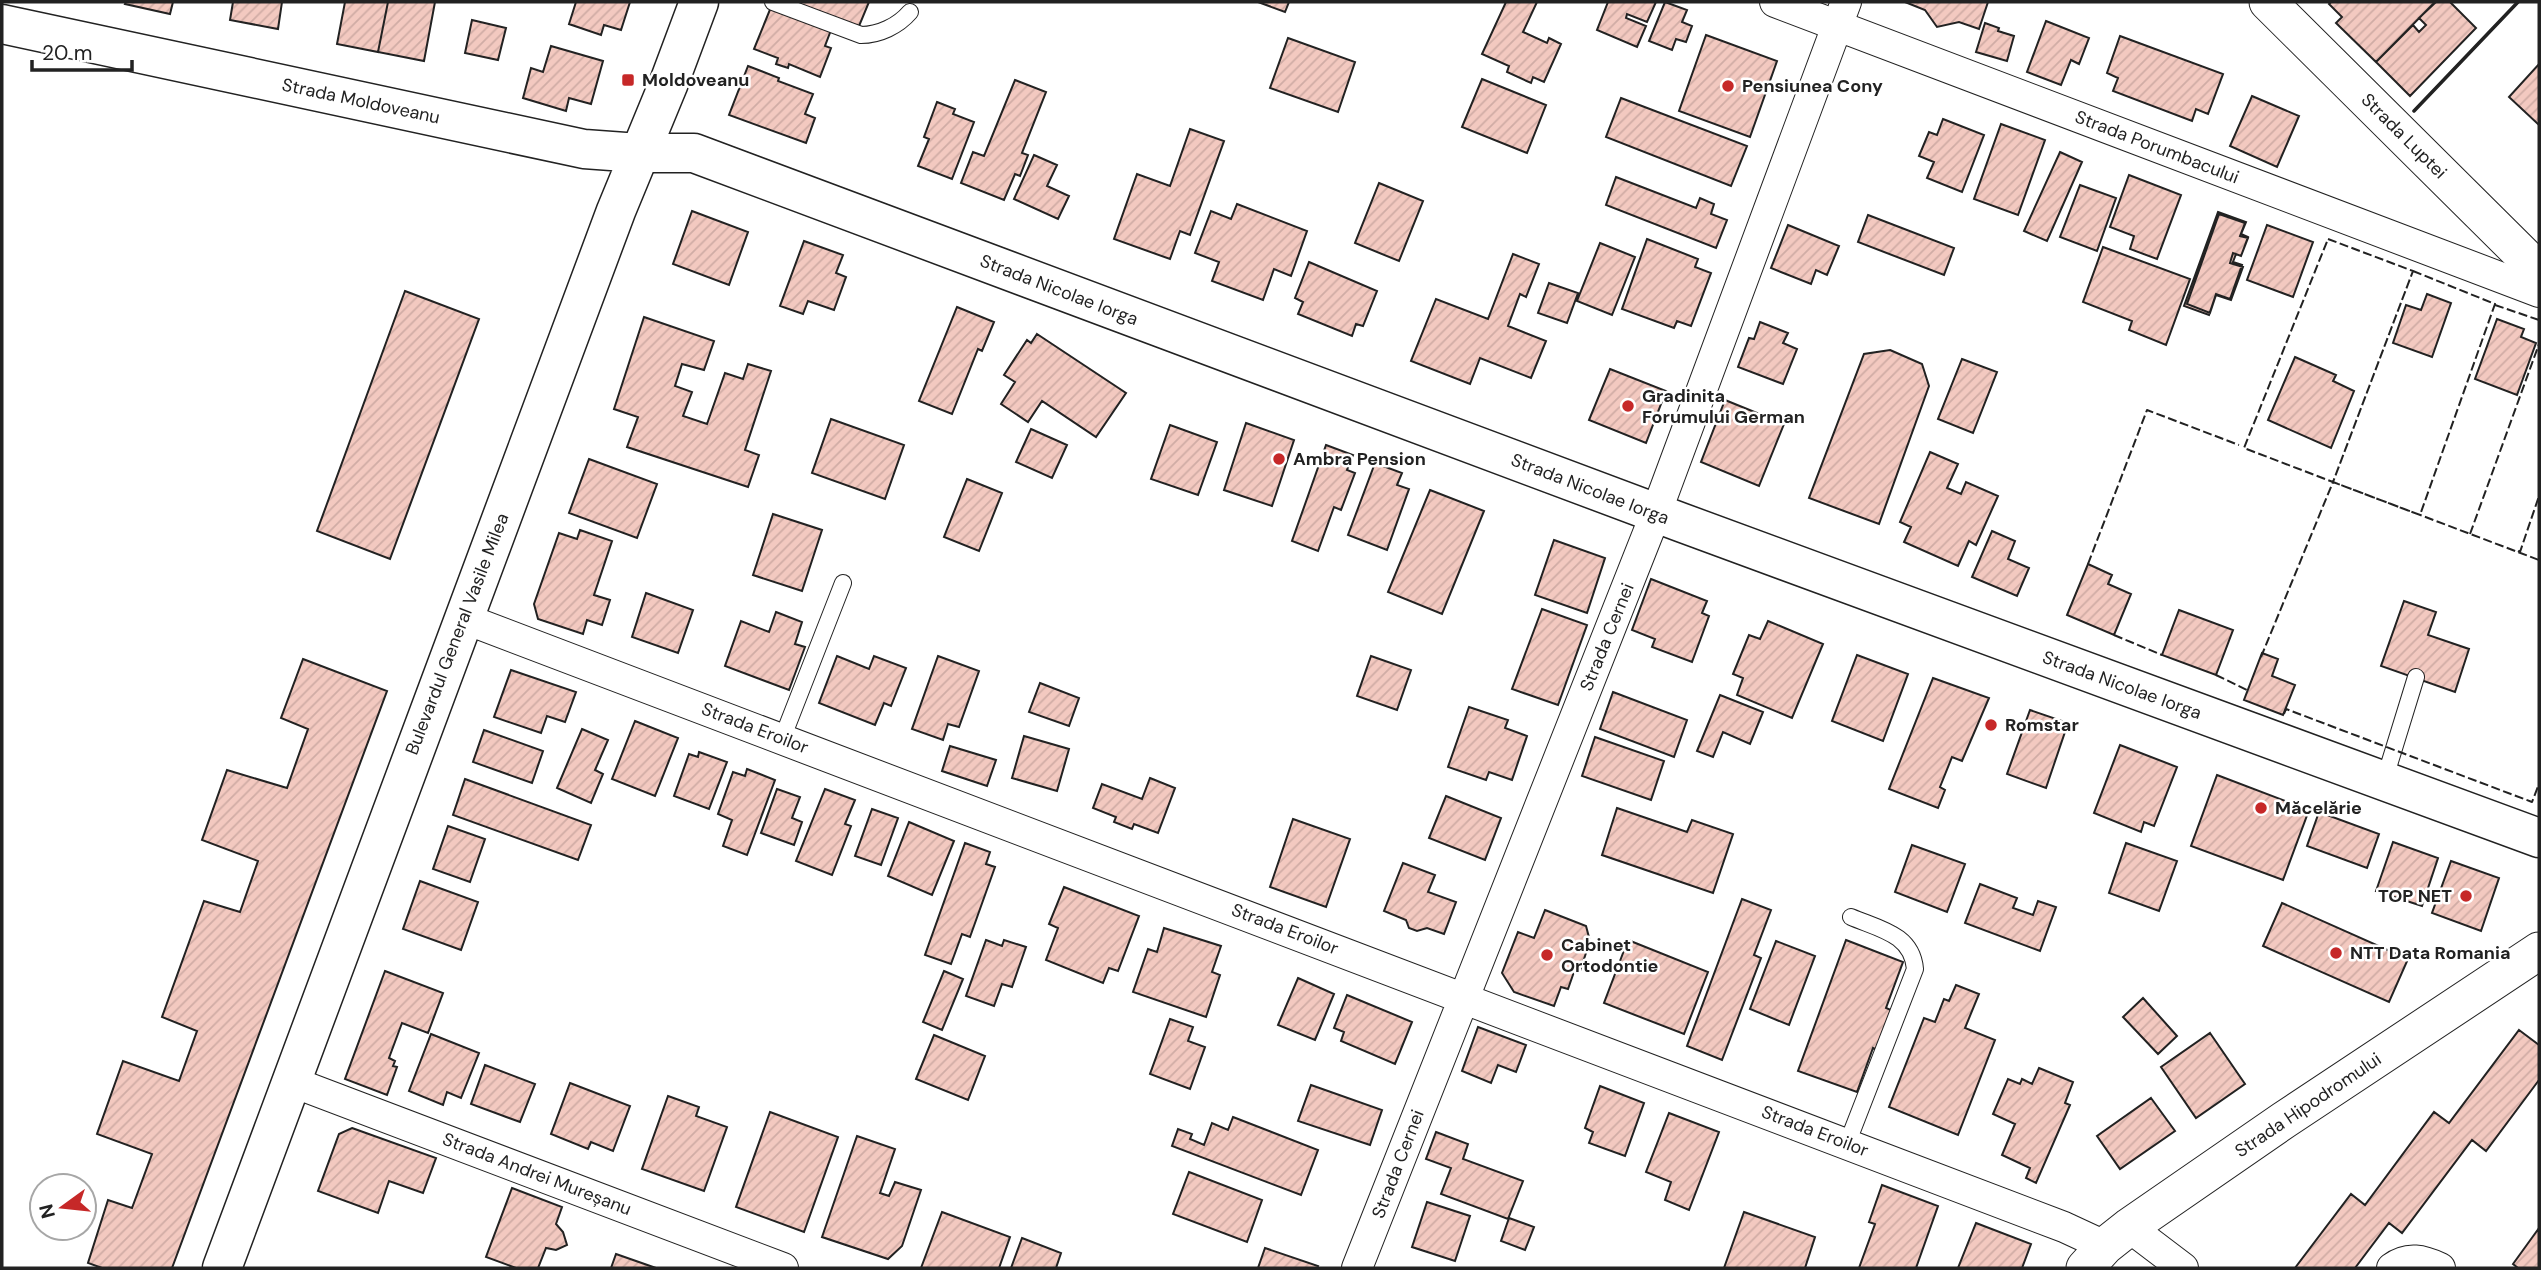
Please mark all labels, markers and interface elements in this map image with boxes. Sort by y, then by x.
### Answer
scale bar [32,28,131,72]
text: 20 m [42,39,93,67]
place label: Moldoveanu [642,68,749,92]
marker: Moldoveanu [620,72,636,88]
street label: Strada Moldoveanu [280,73,442,129]
place label: Pensiunea Cony [1742,74,1883,98]
marker: Pensiunea Cony [1720,78,1736,94]
street label: Strada Luptei [2356,88,2452,184]
street label: Strada Porumbacului [2072,105,2242,189]
street label: Strada Nicolae Iorga [976,249,1142,331]
place label: Gradinita Forumului German [1642,384,1805,429]
marker: Gradinita Forumului German [1620,398,1636,414]
place label: Ambra Pension [1293,447,1426,471]
street label: Strada Nicolae Iorga [1507,448,1673,530]
marker: Ambra Pension [1271,451,1287,467]
street label: Bulevardul General Vasile Milea [400,510,514,758]
street label: Strada Cernei [1574,579,1640,695]
street label: Strada Nicolae Iorga [2039,645,2205,725]
street label: Strada Eroilor [698,697,812,760]
place label: Romstar [2005,713,2079,737]
marker: Romstar [1983,717,1999,733]
place label: Măcelărie [2275,796,2362,820]
marker: Măcelărie [2253,800,2269,816]
place label: TOP NET [2378,884,2452,908]
marker: TOP NET [2458,888,2474,904]
street label: Strada Eroilor [1228,898,1342,961]
place label: Cabinet Ortodontie [1561,933,1659,978]
place label: NTT Data Romania [2350,941,2510,965]
marker: NTT Data Romania [2328,945,2344,961]
marker: Cabinet Ortodontie [1539,947,1555,963]
street label: Strada Hipodromului [2230,1047,2386,1163]
street label: Strada Eroilor [1758,1100,1872,1163]
street label: Strada Cernei [1366,1106,1430,1222]
street label: Strada Andrei Mureșanu [439,1127,635,1221]
north arrow [28,1172,98,1242]
text: N [33,1201,61,1221]

